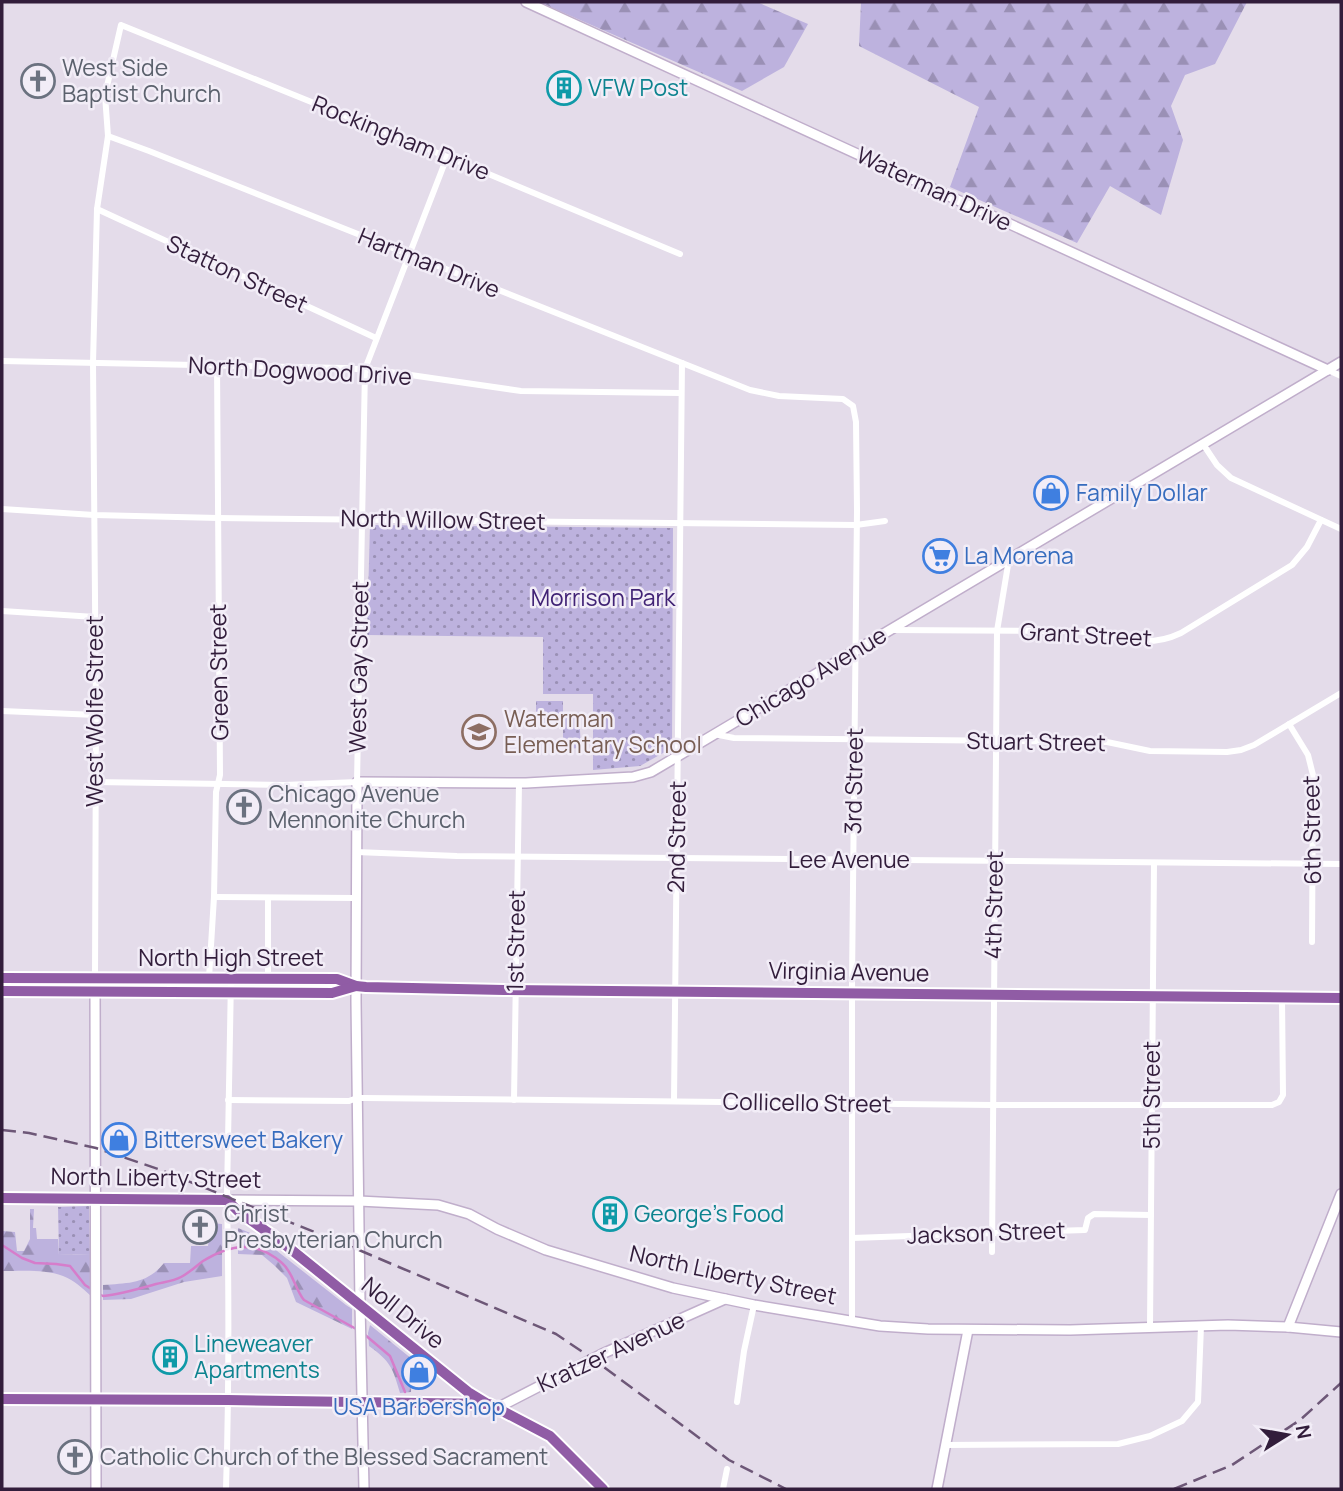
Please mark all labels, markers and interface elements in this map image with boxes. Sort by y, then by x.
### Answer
place label: West Side Baptist Church [62,51,221,109]
church icon: West Side Baptist Church [19,62,57,100]
building icon: VFW Post [545,69,583,107]
place label: VFW Post [588,71,688,103]
street label: Rockingham Drive [308,87,495,187]
street label: Waterman Drive [852,138,1017,238]
street label: Hartman Drive [354,219,505,305]
street label: Statton Street [161,226,313,320]
street label: North Dogwood Drive [187,348,413,392]
shop icon: Family Dollar [1032,474,1070,512]
place label: Family Dollar [1076,476,1208,508]
street label: North Willow Street [340,501,546,537]
supermarket icon: La Morena [921,537,959,575]
place label: La Morena [964,539,1074,571]
street label: West Gay Street [341,581,375,753]
park label: Morrison Park [531,581,676,613]
street label: Green Street [201,603,235,741]
street label: West Wolfe Street [78,615,110,807]
street label: Grant Street [1019,615,1153,653]
street label: Chicago Avenue [729,618,892,734]
place label: Waterman Elementary School [504,702,702,760]
school or university icon: Waterman Elementary School [460,713,498,751]
street label: Stuart Street [966,724,1106,758]
street label: 3rd Street [836,727,870,835]
street label: 6th Street [1294,775,1328,885]
place label: Chicago Avenue Mennonite Church [268,777,465,835]
street label: 2nd Street [659,780,693,893]
church icon: Chicago Avenue Mennonite Church [225,788,263,826]
street label: Lee Avenue [788,843,910,875]
street label: 4th Street [976,850,1010,960]
street label: 1st Street [498,890,532,992]
street label: North High Street [138,941,324,973]
street label: Virginia Avenue [768,954,930,988]
street label: 5th Street [1135,1041,1167,1149]
street label: Collicello Street [723,1085,892,1119]
shop icon: Bittersweet Bakery [100,1121,138,1159]
place label: Bittersweet Bakery [144,1123,343,1155]
street label: North Liberty Street [50,1159,262,1195]
building icon: George's Food [591,1195,629,1233]
place label: Christ Presbyterian Church [224,1197,443,1255]
place label: George's Food [634,1197,784,1229]
church icon: Christ Presbyterian Church [181,1208,219,1246]
street label: Jackson Street [906,1213,1066,1251]
street label: North Liberty Street [627,1236,840,1312]
street label: Noll Drive [355,1269,452,1356]
street label: Kratzer Avenue [531,1303,690,1399]
place label: Lineweaver Apartments [194,1327,320,1385]
building icon: Lineweaver Apartments [151,1338,189,1376]
shop icon: USA Barbershop [400,1353,438,1391]
place label: USA Barbershop [333,1390,505,1422]
north arrow [1252,1400,1322,1470]
text: N [1290,1423,1318,1441]
church icon: Catholic Church of the Blessed Sacrament [56,1438,94,1476]
place label: Catholic Church of the Blessed Sacrament [100,1440,548,1472]

